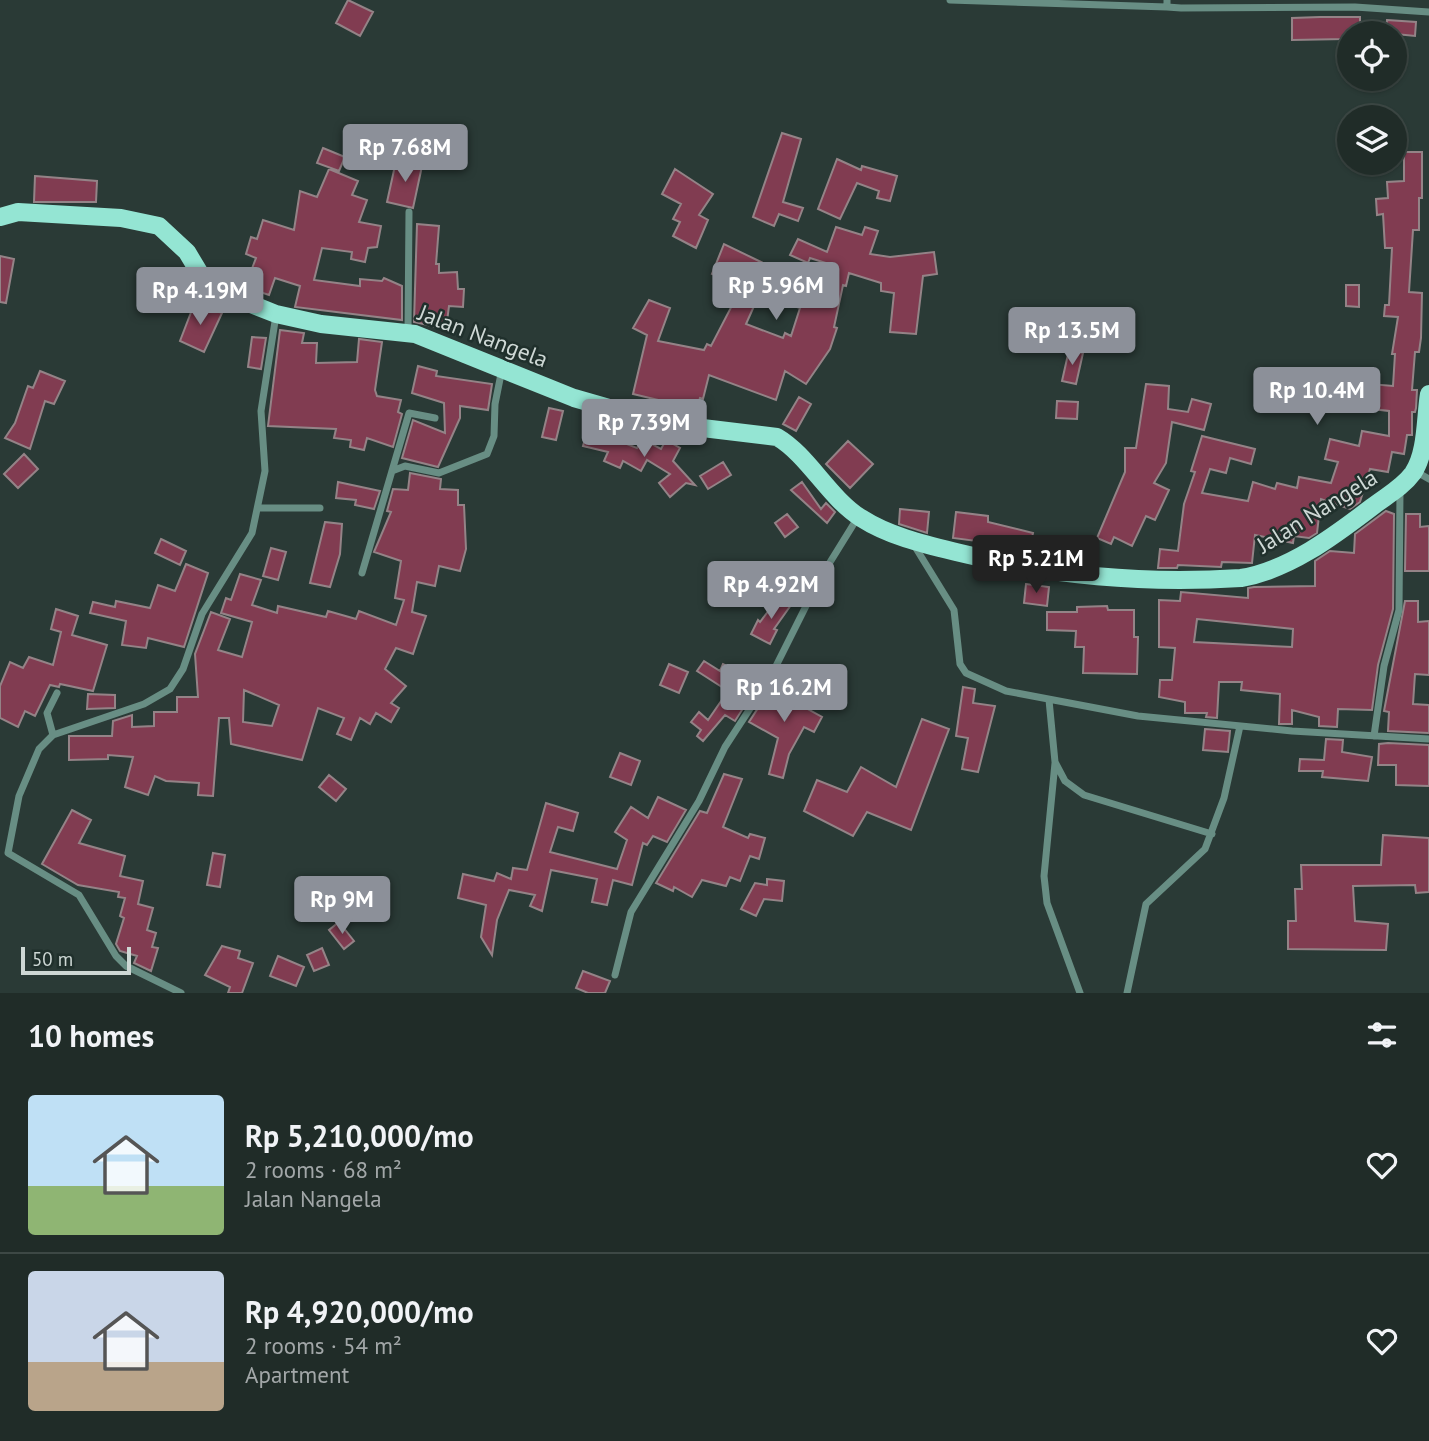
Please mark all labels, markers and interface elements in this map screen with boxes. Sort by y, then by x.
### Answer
map controls [1337,21,1407,175]
button: locate [1337,21,1407,91]
button: layers [1337,105,1407,175]
pin: Rp 7.68M [333,124,477,184]
text: Rp 7.68M [359,132,451,161]
pin: Rp 5.96M [704,262,848,322]
pin: Rp 4.19M [128,268,272,327]
text: Rp 5.96M [728,270,824,299]
text: Rp 4.19M [152,275,248,304]
street label: Jalan Nangela [413,297,552,374]
pin: Rp 13.5M [1000,308,1144,367]
text: Rp 13.5M [1024,315,1120,344]
pin: Rp 10.4M [1245,368,1389,427]
text: Rp 10.4M [1269,375,1365,404]
pin: Rp 7.39M [572,400,716,459]
text: Rp 7.39M [598,407,690,436]
street label: Jalan Nangela [1250,462,1382,560]
pin: Rp 5.21M [964,536,1108,595]
text: Rp 5.21M [988,543,1084,572]
pin: Rp 4.92M [699,562,843,621]
text: Rp 4.92M [723,569,819,598]
pin: Rp 16.2M [712,664,856,724]
text: Rp 16.2M [736,672,832,701]
pin: Rp 9M [293,876,391,936]
text: Rp 9M [310,884,374,913]
scale bar [21,944,131,976]
text: 50 m [32,947,73,971]
text: 10 homes [28,1016,154,1055]
icon: filters [1363,1016,1401,1054]
text: Rp 5,210,000/mo [245,1116,474,1155]
icon: home [84,1123,168,1207]
icon: heart [1363,1146,1401,1184]
text: 2 rooms · 68 m² [245,1155,402,1184]
text: Jalan Nangela [245,1184,382,1213]
text: Rp 4,920,000/mo [245,1292,474,1331]
icon: home [84,1299,168,1383]
icon: heart [1363,1322,1401,1360]
text: 2 rooms · 54 m² [245,1331,402,1360]
text: Apartment [245,1360,349,1389]

